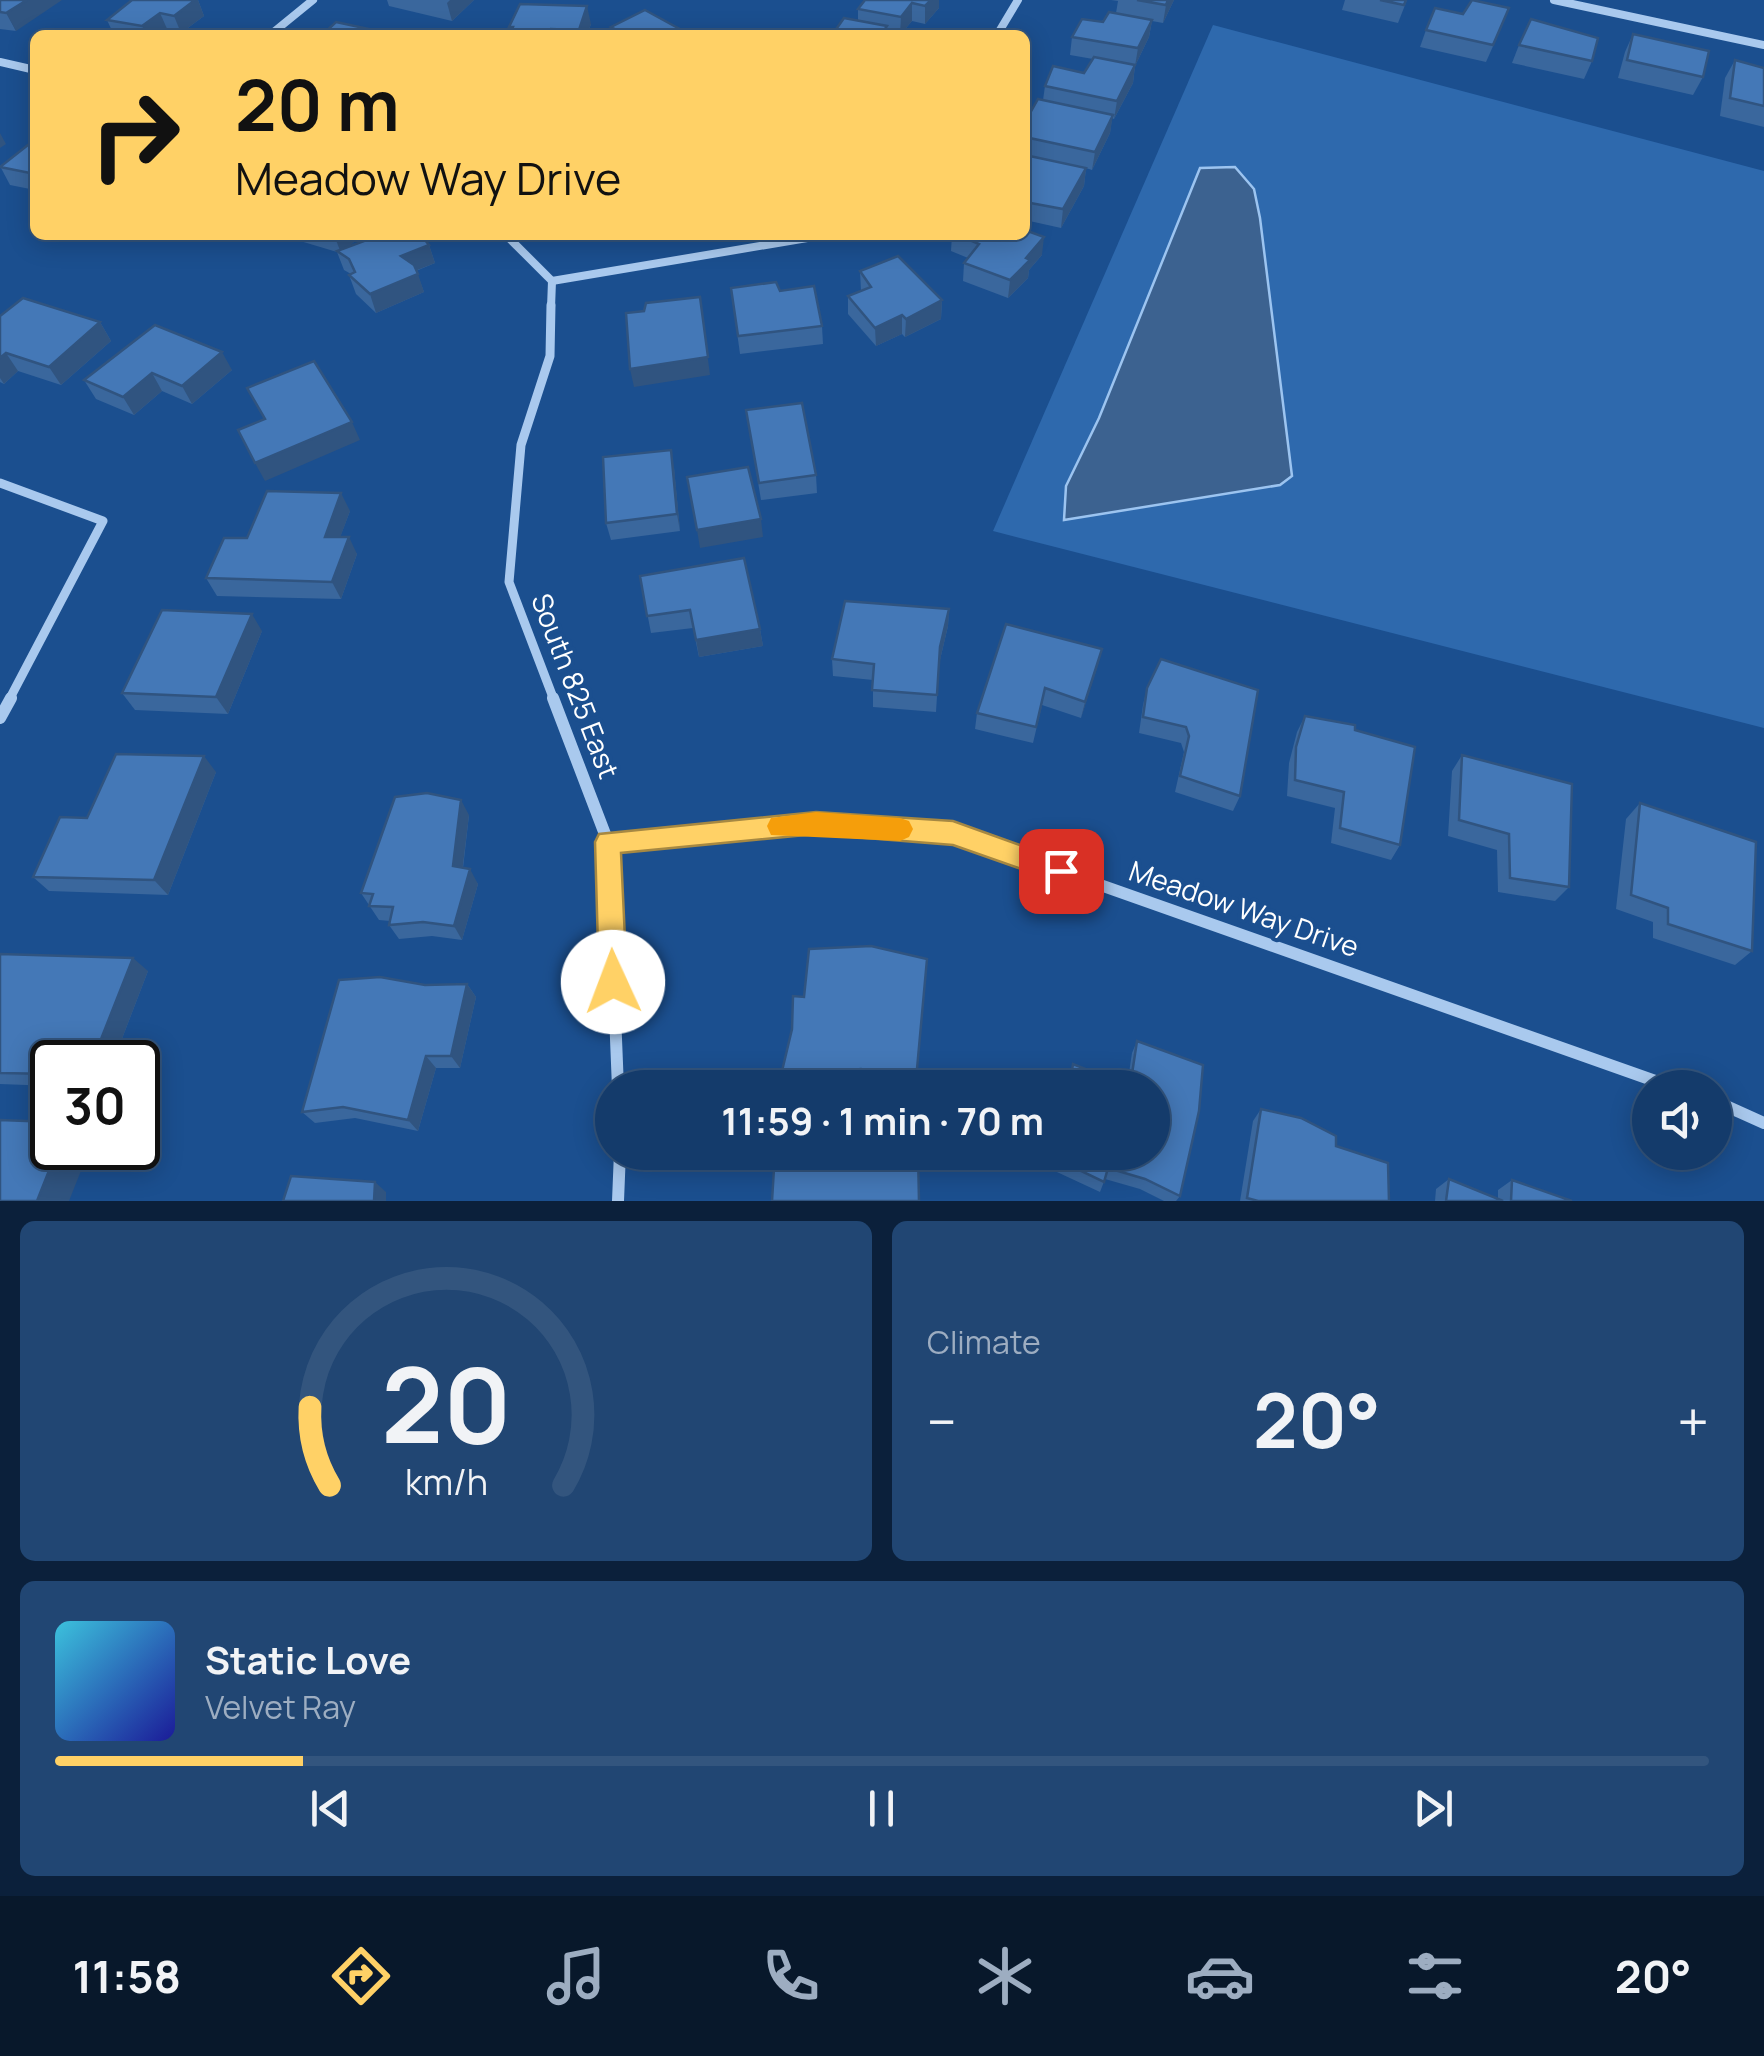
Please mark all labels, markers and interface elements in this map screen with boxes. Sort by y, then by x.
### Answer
text: 20 m [235,56,400,152]
icon: right [70,70,200,200]
text: Meadow Way Drive [235,147,621,209]
street label: South 825 East [523,588,629,784]
pin [1019,829,1104,914]
icon: arrive [1034,844,1089,899]
street label: Meadow Way Drive [1125,851,1364,965]
position arrow [561,930,665,1034]
speed limit sign: 30 [30,1040,160,1170]
map controls [1632,1070,1732,1170]
button: sound [1632,1070,1732,1170]
text: 11:59 · 1 min · 70 m [721,1094,1044,1146]
text: Climate [927,1320,1041,1364]
text: 20 [381,1332,511,1474]
text: 20° [1253,1368,1381,1471]
text: − [927,1383,957,1459]
text: + [1677,1383,1709,1459]
text: km/h [404,1457,488,1506]
text: Static Love [205,1633,411,1685]
text: Velvet Ray [205,1685,356,1729]
icon: previous [303,1781,358,1836]
icon: pause [854,1781,909,1836]
icon: next [1406,1781,1461,1836]
icon: directions [326,1941,396,2011]
icon: music [541,1941,611,2011]
icon: phone [756,1941,826,2011]
icon: climate [970,1941,1040,2011]
icon: car [1185,1941,1255,2011]
icon: filters [1400,1941,1470,2011]
text: 11:58 [72,1945,181,2007]
text: 20° [1615,1945,1692,2007]

